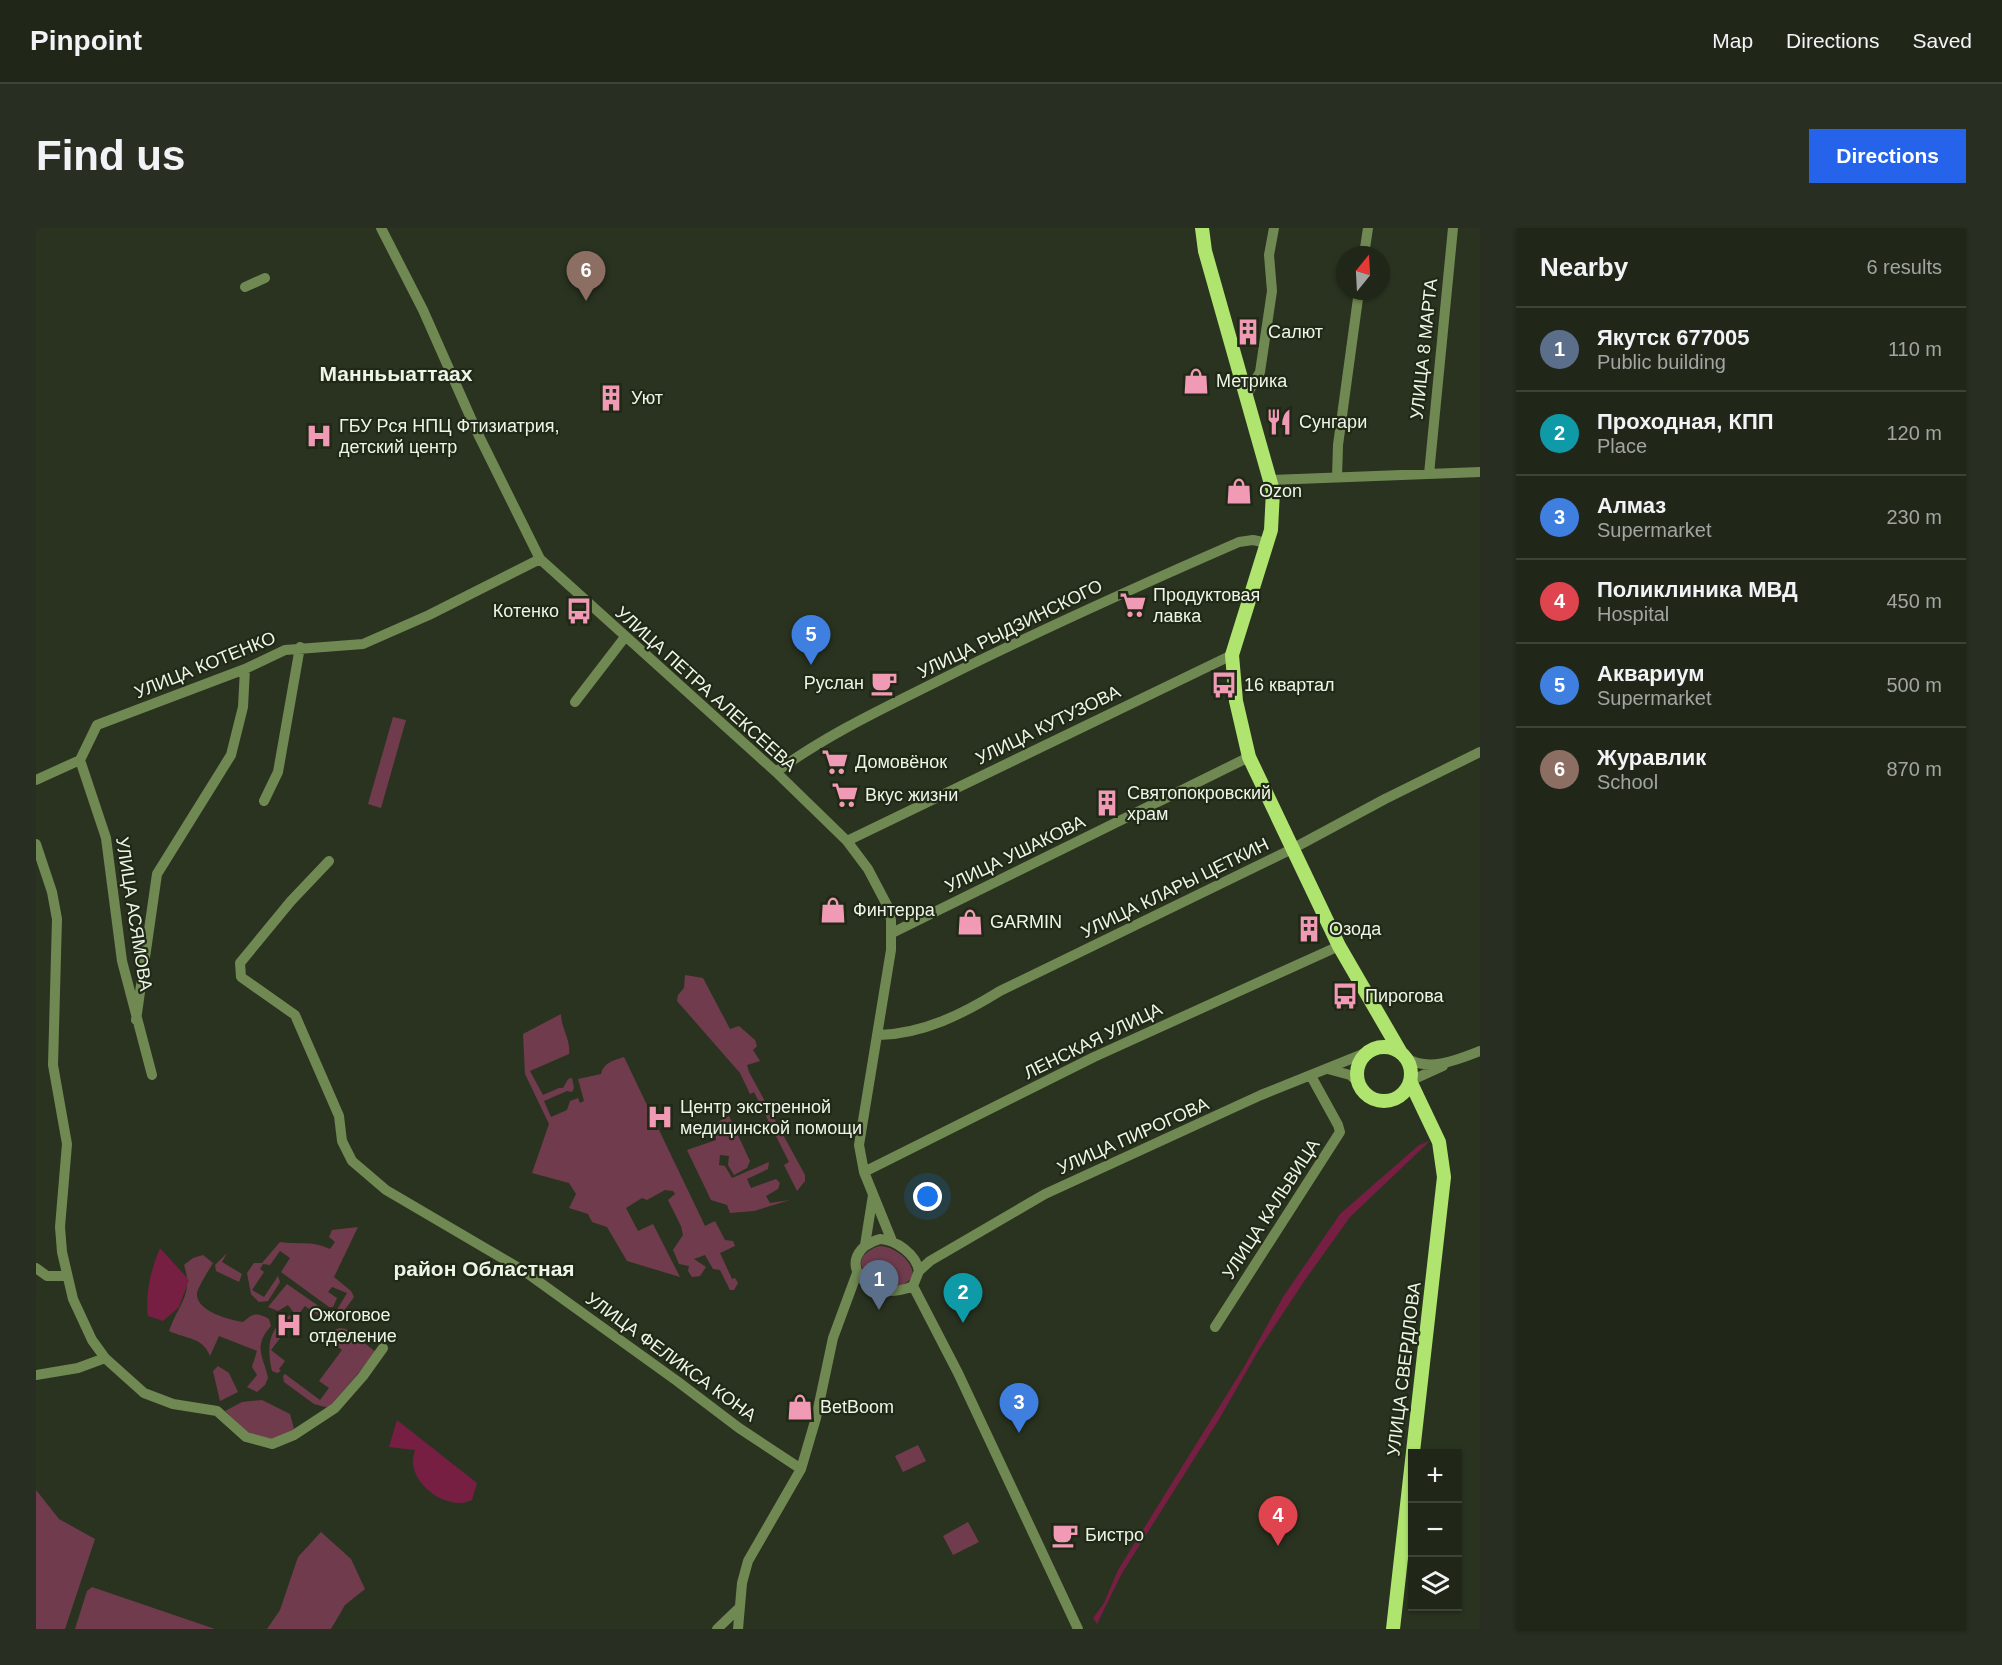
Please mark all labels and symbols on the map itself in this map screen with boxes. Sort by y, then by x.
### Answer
north arrow [1336,246,1390,300]
pin: 6 [566,251,606,301]
street label: УЛИЦА 8 МАРТА [1407,278,1441,420]
building icon: Салют [1233,317,1263,347]
place label: Салют [1268,322,1323,342]
district label: Манньыаттаах [320,362,473,385]
shop icon: Метрика [1181,366,1211,396]
place label: Метрика [1216,371,1288,391]
building icon: Уют [596,383,626,413]
place label: Уют [631,388,663,408]
restaurant icon: Сунгари [1264,407,1294,437]
place label: Сунгари [1299,412,1367,432]
place label: ГБУ Рся НПЦ Фтизиатрия, детский центр [339,416,560,457]
hospital icon: ГБУ Рся НПЦ Фтизиатрия, детский центр [304,421,334,451]
shop icon: Ozon [1224,476,1254,506]
place label: Ozon [1259,481,1302,501]
street label: УЛИЦА РЫДЗИНСКОГО [914,576,1106,682]
place label: Продуктовая лавка [1153,585,1260,626]
supermarket icon: Продуктовая лавка [1118,590,1148,620]
bus stop icon: Котенко [564,596,594,626]
place label: Котенко [493,601,559,621]
street label: УЛИЦА ПЕТРА АЛЕКСЕЕВА [611,602,801,776]
pin: 5 [792,616,830,665]
street label: УЛИЦА КОТЕНКО [131,628,279,702]
cafe icon: Руслан [869,668,899,698]
bus stop icon: 16 квартал [1209,670,1239,700]
place label: Руслан [804,673,864,693]
place label: 16 квартал [1244,675,1334,695]
street label: УЛИЦА КУТУЗОВА [973,681,1123,769]
supermarket icon: Домовёнок [820,747,850,777]
place label: Домовёнок [855,752,947,772]
supermarket icon: Вкус жизни [830,780,860,810]
place label: Святопокровский храм [1127,783,1271,824]
place label: Вкус жизни [865,785,958,805]
building icon: Святопокровский храм [1092,788,1122,818]
street label: УЛИЦА УШАКОВА [942,811,1088,897]
street label: УЛИЦА КЛАРЫ ЦЕТКИН [1078,834,1272,942]
street label: УЛИЦА АСЯМОВА [112,835,156,993]
shop icon: Финтерра [818,895,848,925]
place label: Финтерра [853,900,936,920]
shop icon: GARMIN [955,907,985,937]
place label: GARMIN [990,912,1062,932]
building icon: Озода [1294,914,1324,944]
place label: Озода [1329,919,1382,939]
bus stop icon: Пирогова [1330,981,1360,1011]
place label: Пирогова [1365,986,1445,1006]
street label: ЛЕНСКАЯ УЛИЦА [1021,999,1165,1083]
street label: УЛИЦА ПИРОГОВА [1054,1094,1212,1178]
place label: Центр экстренной медицинской помощи [680,1097,862,1138]
hospital icon: Центр экстренной медицинской помощи [645,1102,675,1132]
street label: УЛИЦА КАЛЬВИЦА [1218,1135,1324,1283]
your location [913,1182,942,1211]
district label: район Областная [393,1257,575,1280]
pin: 1 [860,1260,898,1310]
pin: 2 [944,1274,982,1323]
street label: УЛИЦА СВЕРДЛОВА [1383,1281,1425,1457]
street label: УЛИЦА ФЕЛИКСА КОНА [582,1289,760,1425]
place label: Ожоговое отделение [309,1305,397,1346]
hospital icon: Ожоговое отделение [274,1310,304,1340]
pin: 3 [1000,1384,1038,1433]
shop icon: BetBoom [785,1392,815,1422]
place label: BetBoom [820,1397,894,1417]
pin: 4 [1258,1496,1298,1546]
cafe icon: Бистро [1050,1520,1080,1550]
place label: Бистро [1085,1525,1144,1545]

